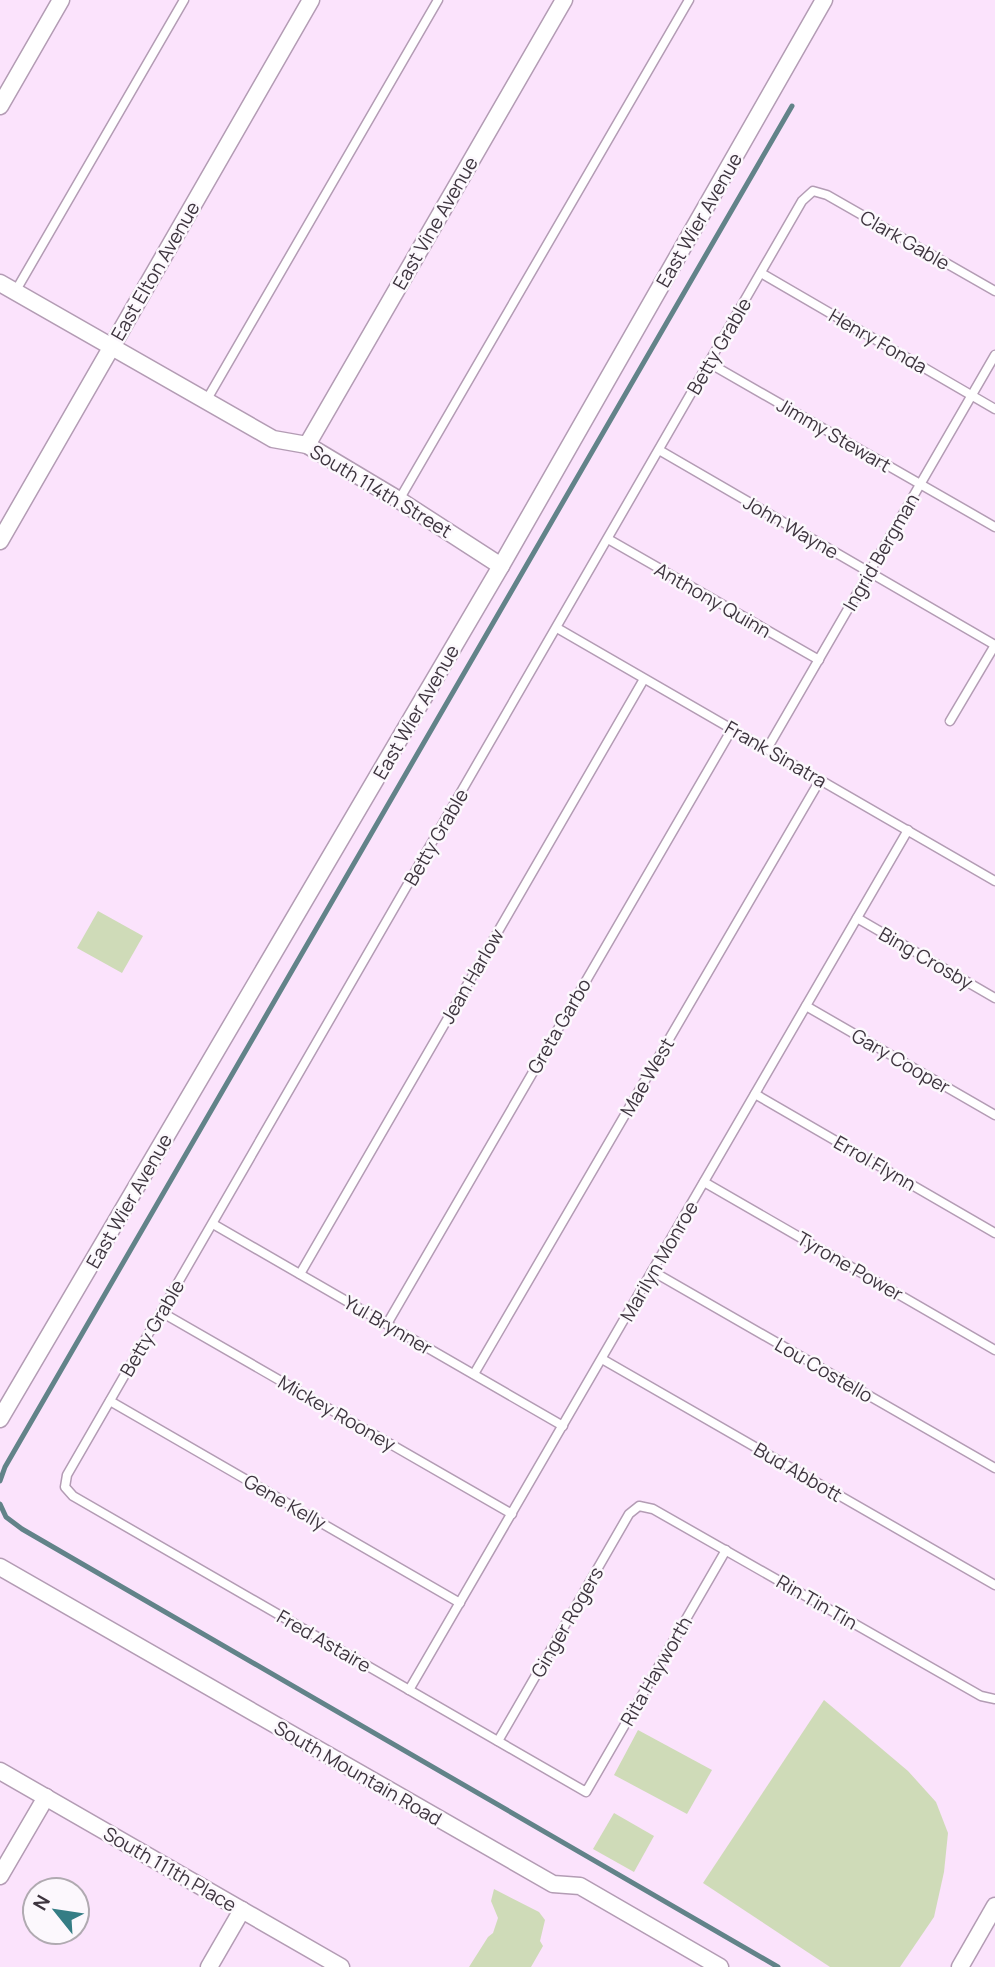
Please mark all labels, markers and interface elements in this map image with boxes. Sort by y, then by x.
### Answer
street label: East Wier Avenue [650,148,748,292]
street label: East Vine Avenue [386,152,484,294]
street label: East Elton Avenue [105,197,205,345]
street label: Clark Gable [855,204,955,276]
street label: Betty Grable [681,293,757,399]
street label: Henry Fonda [824,302,932,380]
street label: Jimmy Stewart [772,392,896,478]
street label: South 114th Street [305,438,457,544]
street label: Ingrid Bergman [837,488,925,616]
street label: John Wayne [739,489,843,565]
street label: Anthony Quinn [650,556,776,644]
street label: East Wier Avenue [367,640,465,784]
street label: Frank Sinatra [720,714,832,794]
street label: Betty Grable [398,784,474,890]
street label: Bing Crosby [874,921,978,995]
street label: Jean Harlow [434,923,510,1028]
street label: Greta Garbo [521,973,597,1079]
street label: Gary Cooper [847,1022,955,1100]
street label: Mae West [614,1033,680,1121]
street label: East Wier Avenue [80,1129,178,1273]
street label: Errol Flynn [829,1129,921,1197]
street label: Marilyn Monroe [614,1196,704,1326]
street label: Tyrone Power [792,1225,908,1307]
street label: Betty Grable [114,1275,190,1381]
street label: Yul Brynner [339,1289,437,1361]
street label: Lou Costello [770,1331,878,1409]
street label: Mickey Rooney [274,1369,400,1457]
street label: Bud Abbott [749,1436,847,1508]
street label: Gene Kelly [239,1468,331,1536]
street label: Ginger Rogers [525,1562,609,1682]
street label: Rin Tin Tin [772,1568,862,1636]
street label: Fred Astaire [272,1604,376,1678]
street label: Rita Hayworth [614,1611,698,1731]
street label: South Mountain Road [269,1714,447,1832]
street label: South 111th Place [99,1820,241,1918]
north arrow [21,1876,91,1946]
text: N [27,1890,56,1915]

